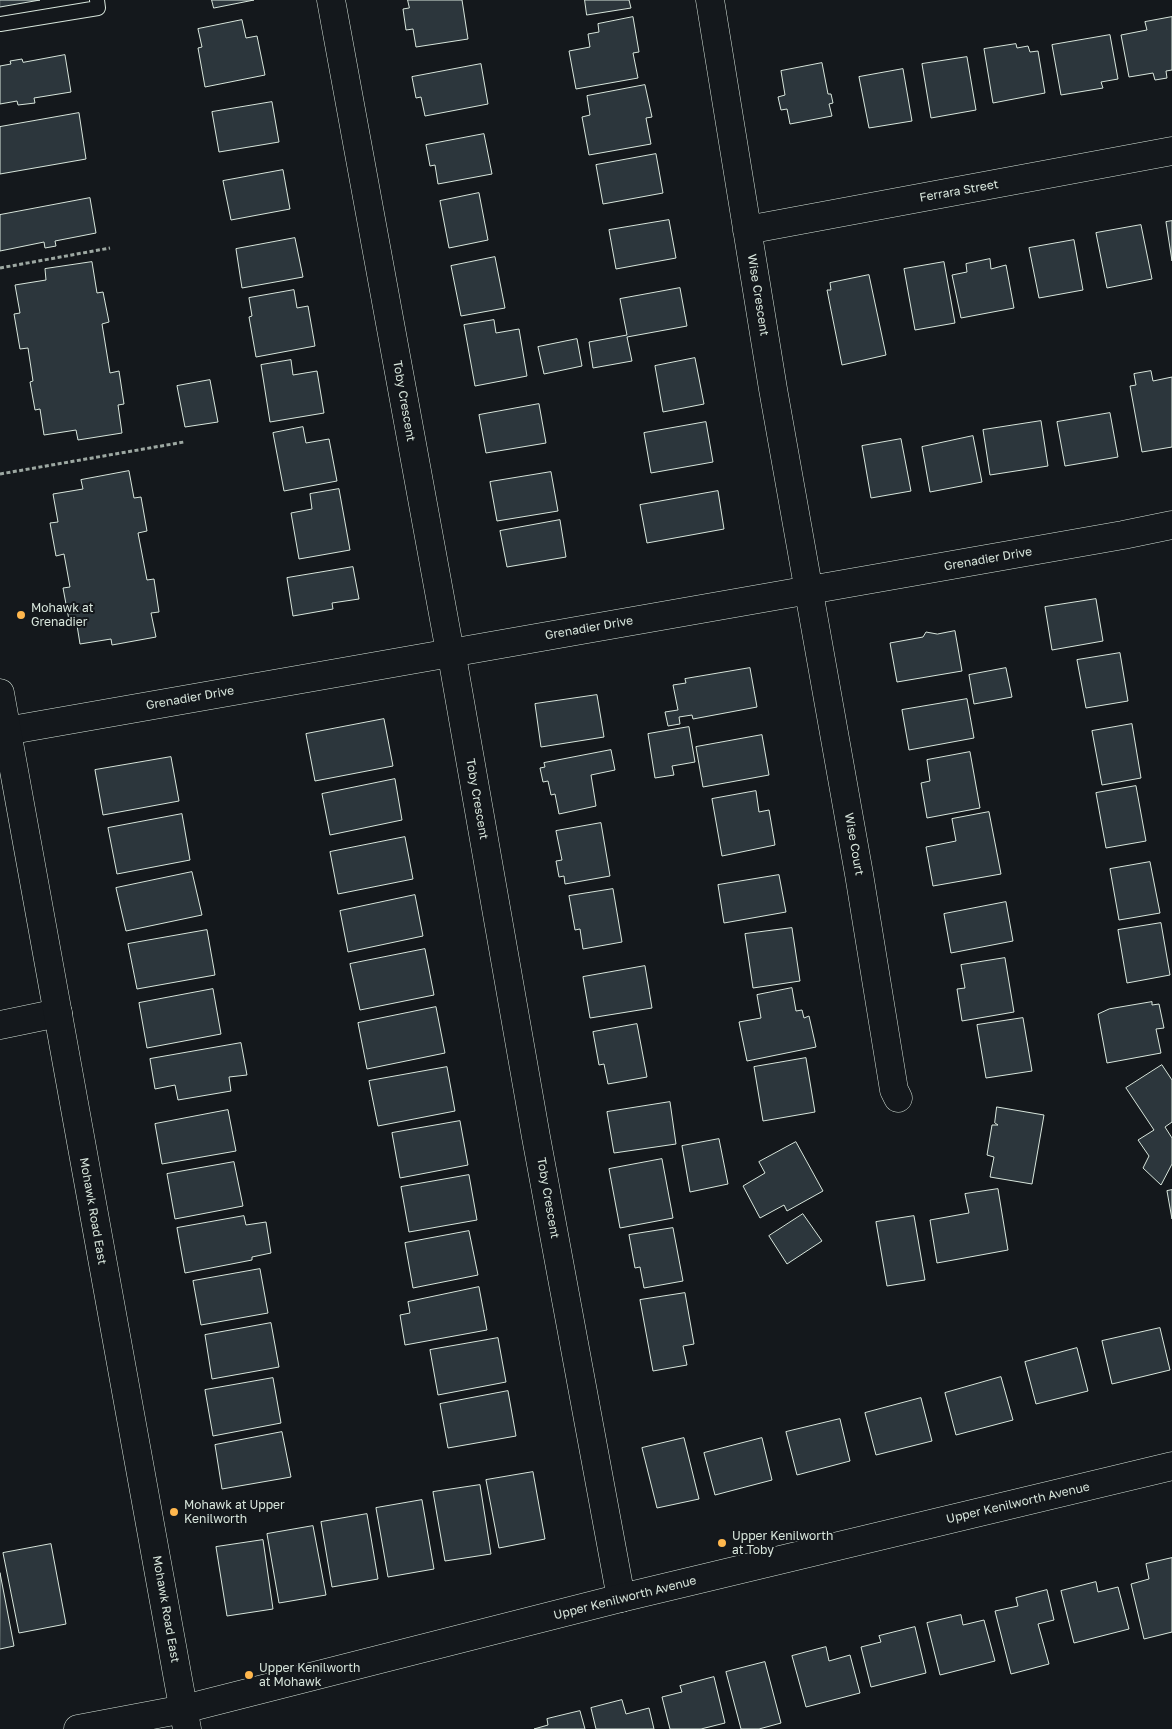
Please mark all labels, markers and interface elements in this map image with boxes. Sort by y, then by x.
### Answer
street label: Ferrara Street [918,177,1000,205]
street label: Wise Crescent [744,253,772,337]
street label: Toby Crescent [390,359,418,443]
street label: Grenadier Drive [943,544,1033,574]
place label: Mohawk at Grenadier [31,601,94,629]
marker: Mohawk at Grenadier [15,609,27,621]
street label: Grenadier Drive [544,613,634,643]
street label: Grenadier Drive [145,683,235,713]
street label: Toby Crescent [463,757,491,841]
street label: Wise Court [841,812,867,876]
street label: Mohawk Road East [76,1156,110,1266]
street label: Toby Crescent [534,1156,562,1240]
street label: Upper Kenilworth Avenue [945,1479,1091,1527]
place label: Mohawk at Upper Kenilworth [184,1498,285,1526]
marker: Mohawk at Upper Kenilworth [168,1506,180,1518]
place label: Upper Kenilworth at Toby [732,1529,833,1557]
marker: Upper Kenilworth at Toby [716,1537,728,1549]
street label: Mohawk Road East [149,1554,183,1664]
street label: Upper Kenilworth Avenue [552,1573,698,1623]
place label: Upper Kenilworth at Mohawk [259,1661,360,1689]
marker: Upper Kenilworth at Mohawk [243,1669,255,1681]

